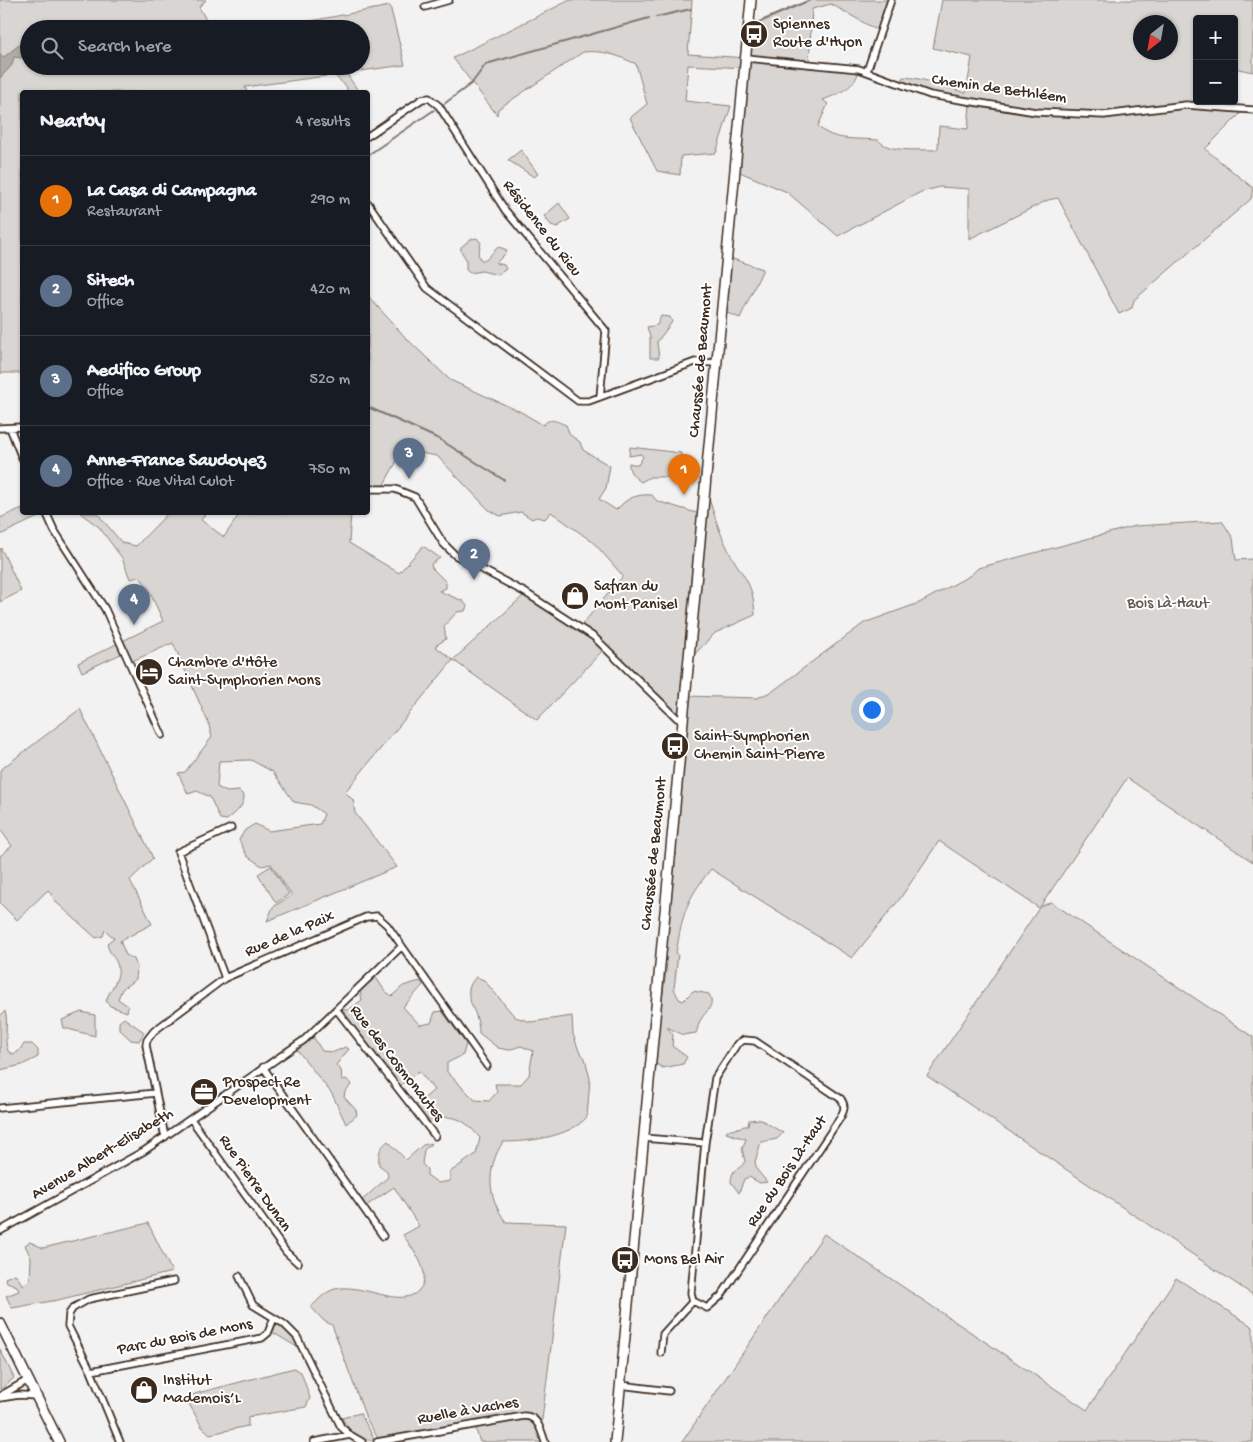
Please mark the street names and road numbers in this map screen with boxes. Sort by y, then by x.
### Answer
street label: Chemin de Bethléem [930,71,1068,109]
street label: Résidence du Rieu [497,177,585,281]
street label: Chaussée de Beaumont [686,282,718,438]
street label: Chaussée de Beaumont [638,775,673,931]
street label: Rue de la Paix [242,907,338,962]
street label: Rue des Cosmonautes [345,1002,448,1127]
street label: Avenue Albert-Elisabeth [29,1105,178,1205]
street label: Rue du Bois Là-Haut [744,1112,833,1231]
street label: Rue Pierre Dunan [214,1132,295,1236]
street label: Parc du Bois de Mons [115,1315,255,1361]
street label: Ruelle à Vaches [416,1394,521,1430]

